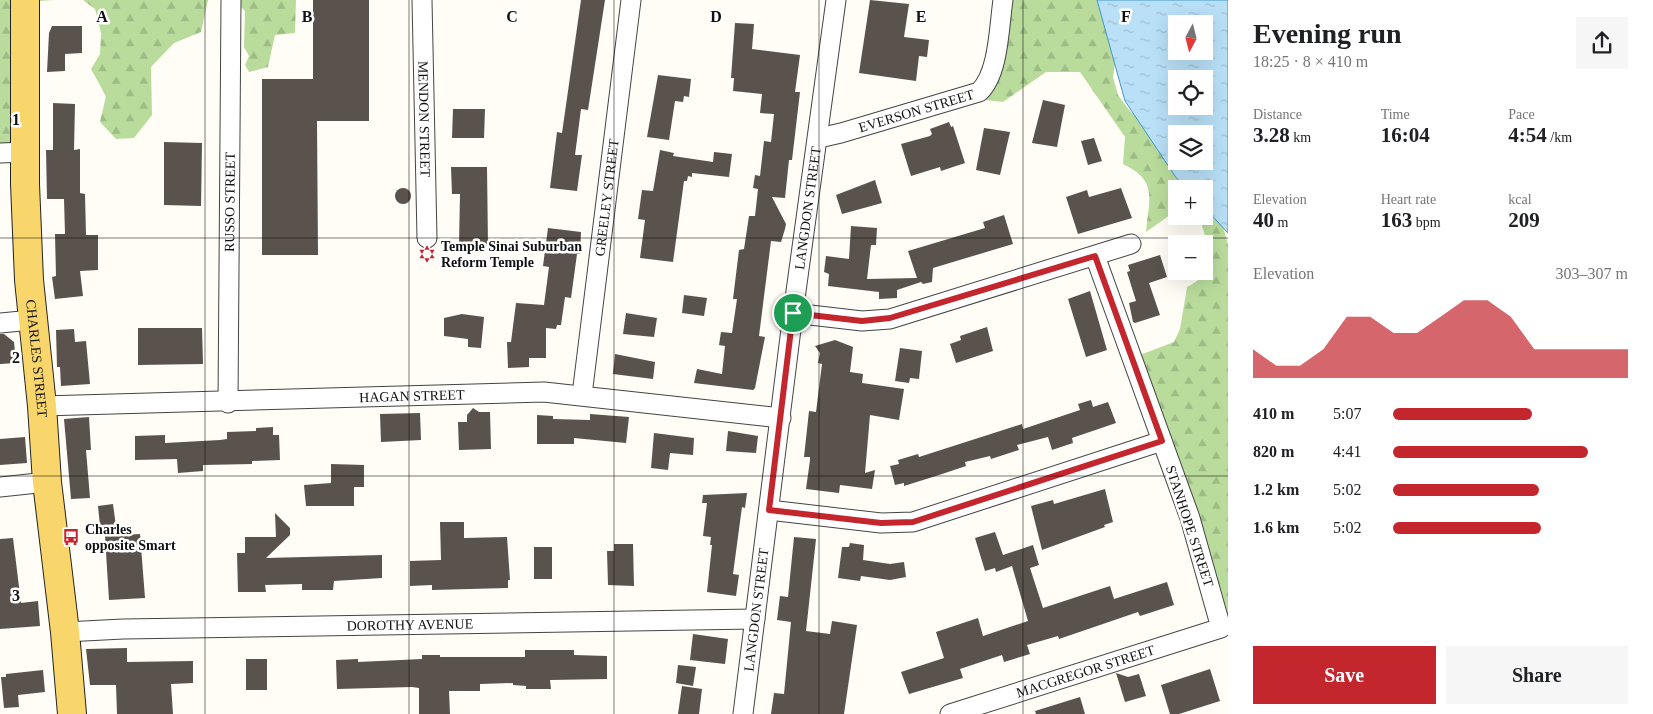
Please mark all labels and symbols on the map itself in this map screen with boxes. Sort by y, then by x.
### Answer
text: A [96,8,108,25]
text: B [302,8,313,25]
text: C [506,8,518,25]
text: D [710,8,722,25]
text: E [916,8,926,25]
text: F [1121,8,1131,25]
north arrow [1168,15,1212,60]
street label: MENDON STREET [415,61,433,178]
street label: EVERSON STREET [857,87,976,135]
text: 1 [12,111,20,128]
street label: GREELEY STREET [592,138,622,257]
street label: LANGDON STREET [792,145,824,271]
street label: RUSSO STREET [222,151,238,252]
place label: Temple Sinai Suburban Reform Temple [441,239,582,270]
synagogue icon: Temple Sinai Suburban Reform Temple [417,244,437,264]
pin [772,292,814,334]
street label: CHARLES STREET [23,299,50,419]
text: 2 [12,349,20,366]
street label: HAGAN STREET [359,387,465,405]
street label: STANHOPE STREET [1163,464,1216,589]
place label: Charles opposite Smart [85,522,176,553]
bus stop icon: Charles opposite Smart [61,527,81,547]
street label: LANGDON STREET [741,547,772,672]
text: 3 [12,587,20,604]
street label: DOROTHY AVENUE [347,616,473,633]
street label: MACGREGOR STREET [1014,642,1157,701]

